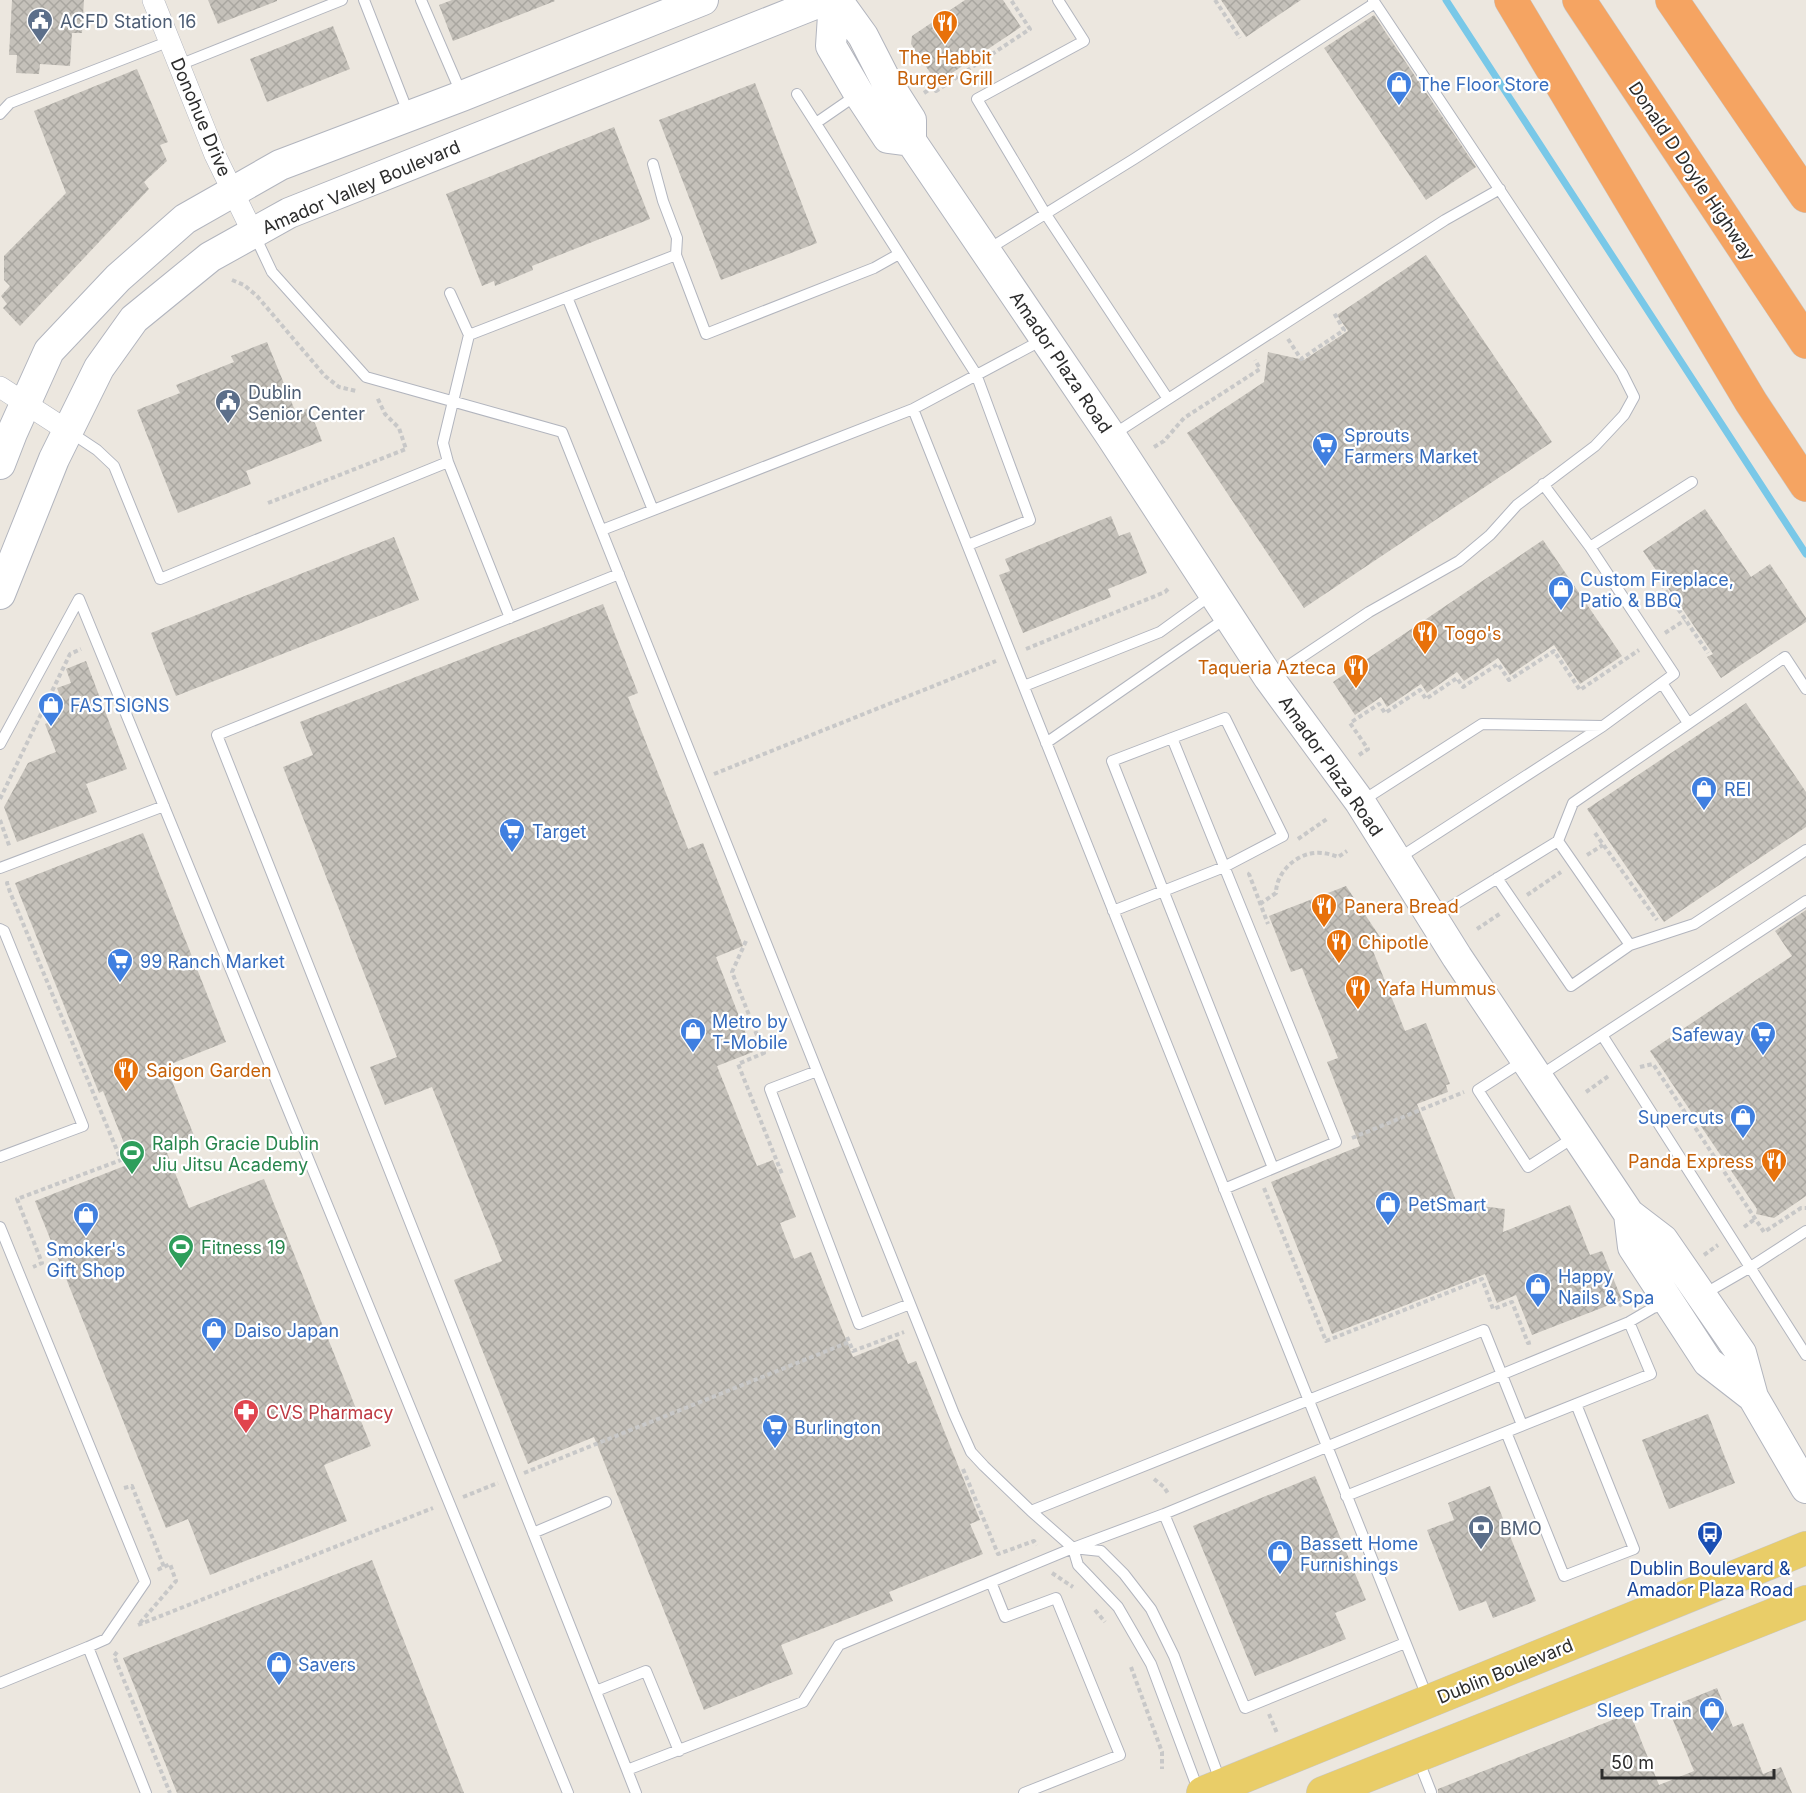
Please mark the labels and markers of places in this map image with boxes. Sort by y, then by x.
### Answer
public building icon: ACFD Station 16 [25,6,55,44]
restaurant icon: The Habbit Burger Grill [930,8,960,46]
place label: ACFD Station 16 [60,11,197,32]
place label: The Habbit Burger Grill [897,47,993,89]
shop icon: The Floor Store [1384,69,1414,107]
place label: The Floor Store [1418,74,1549,95]
place label: Dublin Senior Center [248,382,365,424]
public building icon: Dublin Senior Center [213,387,243,425]
place label: Sprouts Farmers Market [1344,425,1478,467]
supermarket icon: Sprouts Farmers Market [1310,430,1340,468]
place label: Custom Fireplace, Patio & BBQ [1580,569,1734,611]
shop icon: Custom Fireplace, Patio & BBQ [1546,574,1576,612]
restaurant icon: Togo's [1410,618,1440,656]
place label: Togo's [1444,623,1501,644]
restaurant icon: Taqueria Azteca [1341,652,1371,690]
place label: Taqueria Azteca [1198,657,1336,678]
shop icon: FASTSIGNS [36,690,66,728]
place label: FASTSIGNS [70,695,170,716]
shop icon: REI [1689,774,1719,812]
place label: REI [1724,779,1751,800]
supermarket icon: Target [497,816,527,854]
place label: Target [532,821,586,842]
restaurant icon: Panera Bread [1309,891,1339,929]
place label: Panera Bread [1344,896,1459,917]
restaurant icon: Chipotle [1324,927,1354,965]
place label: Chipotle [1358,932,1429,953]
supermarket icon: 99 Ranch Market [105,946,135,984]
place label: 99 Ranch Market [140,951,285,972]
restaurant icon: Yafa Hummus [1343,973,1373,1011]
place label: Yafa Hummus [1378,978,1496,999]
place label: Metro by T-Mobile [712,1011,788,1053]
shop icon: Metro by T-Mobile [678,1016,708,1054]
supermarket icon: Safeway [1748,1019,1778,1057]
place label: Safeway [1671,1024,1744,1045]
restaurant icon: Saigon Garden [111,1055,141,1093]
place label: Saigon Garden [146,1060,272,1081]
shop icon: Supercuts [1728,1102,1758,1140]
place label: Supercuts [1638,1107,1724,1128]
place label: Ralph Gracie Dublin Jiu Jitsu Academy [152,1133,319,1175]
sports icon: Ralph Gracie Dublin Jiu Jitsu Academy [117,1138,147,1176]
restaurant icon: Panda Express [1759,1146,1789,1184]
place label: Panda Express [1628,1151,1754,1172]
shop icon: PetSmart [1373,1189,1403,1227]
place label: PetSmart [1408,1194,1486,1215]
shop icon: Smoker's Gift Shop [71,1200,101,1238]
sports icon: Fitness 19 [166,1232,196,1270]
place label: Fitness 19 [201,1237,286,1258]
place label: Smoker's Gift Shop [46,1239,126,1281]
place label: Happy Nails & Spa [1558,1266,1654,1308]
shop icon: Happy Nails & Spa [1523,1271,1553,1309]
shop icon: Daiso Japan [199,1315,229,1353]
place label: Daiso Japan [234,1320,339,1341]
pharmacy icon: CVS Pharmacy [231,1397,261,1435]
place label: CVS Pharmacy [266,1402,393,1423]
supermarket icon: Burlington [760,1412,790,1450]
place label: Burlington [794,1417,881,1438]
bank icon: BMO [1466,1513,1496,1551]
place label: BMO [1500,1518,1542,1539]
bus stop icon: Dublin Boulevard & Amador Plaza Road [1695,1519,1725,1557]
place label: Bassett Home Furnishings [1300,1533,1418,1575]
shop icon: Bassett Home Furnishings [1265,1538,1295,1576]
place label: Dublin Boulevard & Amador Plaza Road [1627,1558,1793,1600]
shop icon: Savers [264,1649,294,1687]
place label: Savers [298,1654,356,1675]
shop icon: Sleep Train [1697,1695,1727,1733]
place label: Sleep Train [1597,1700,1692,1721]

